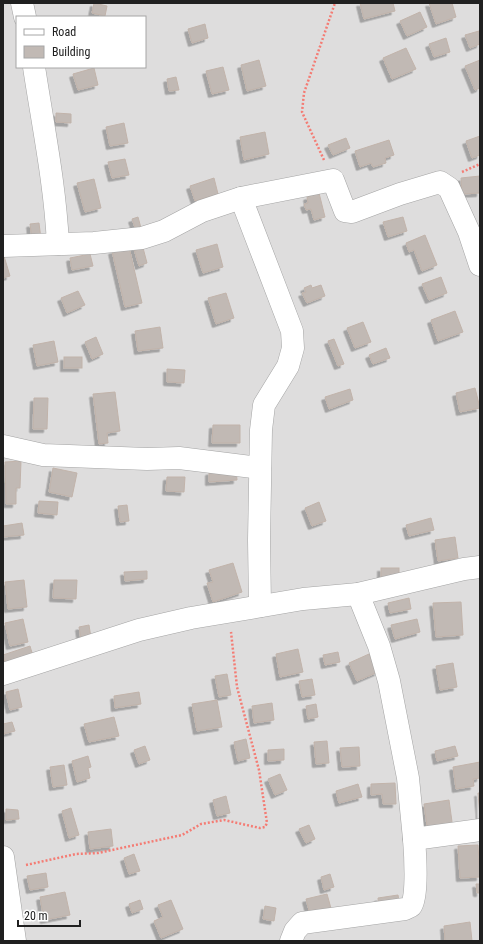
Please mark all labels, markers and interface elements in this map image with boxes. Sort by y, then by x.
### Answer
legend [16,16,146,68]
text: Road [52,25,76,39]
text: Building [52,45,90,59]
scale bar [18,902,80,928]
text: 20 m [24,909,48,923]

